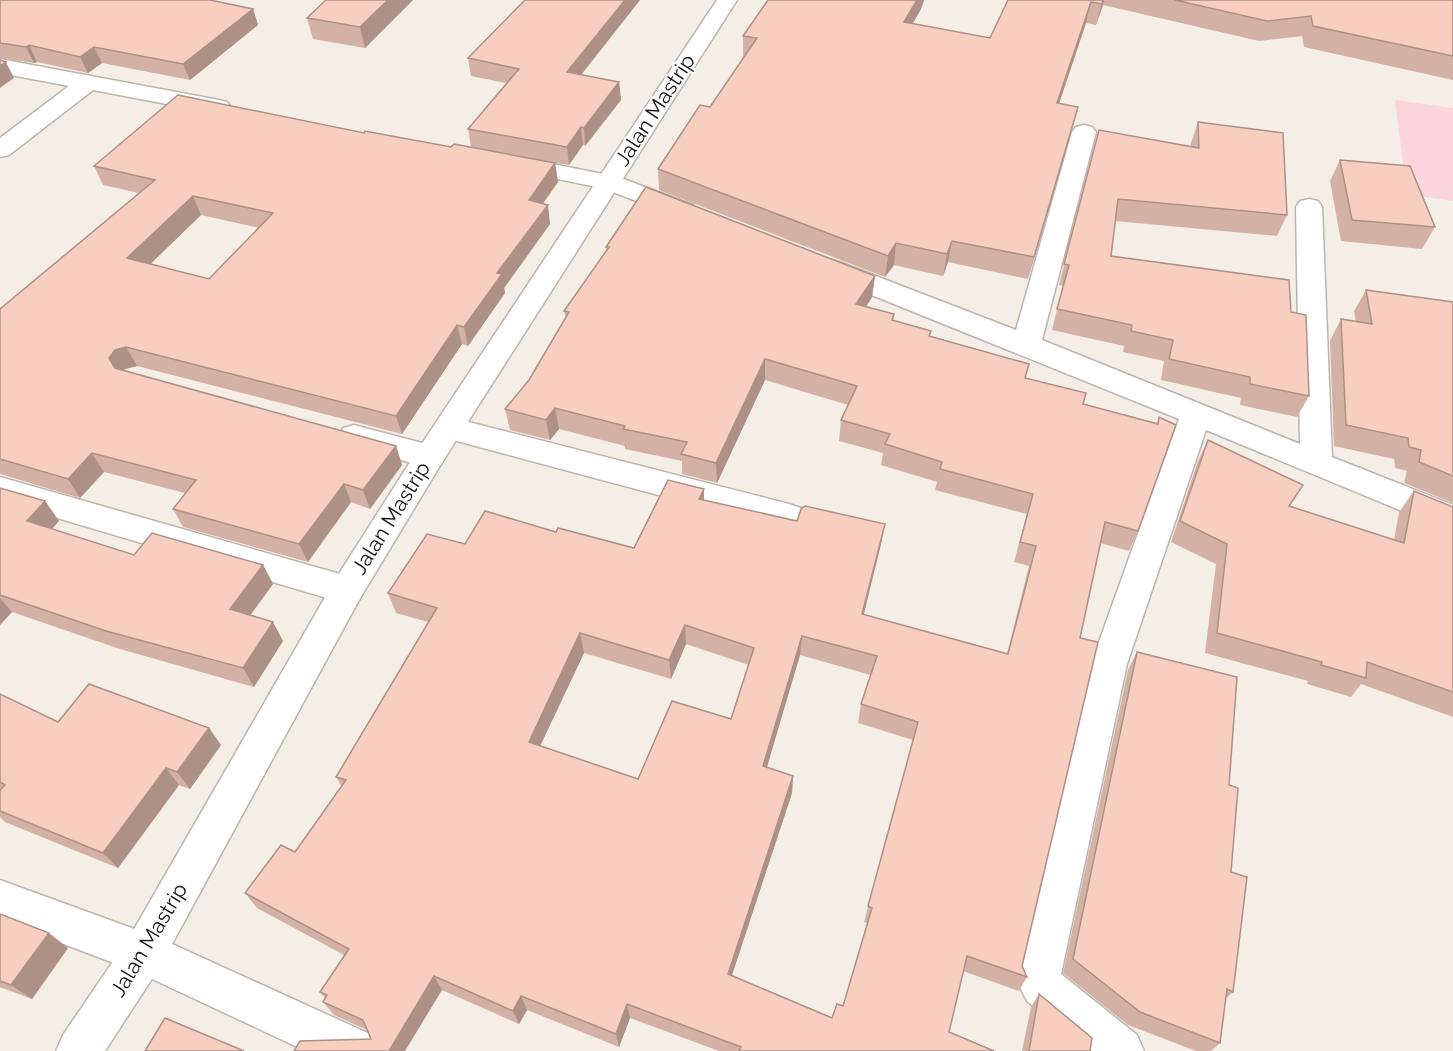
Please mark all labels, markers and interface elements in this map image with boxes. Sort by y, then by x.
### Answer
street label: Jalan Mastrip [609,49,700,170]
street label: Jalan Mastrip [346,457,435,579]
street label: Jalan Mastrip [105,878,192,1001]

